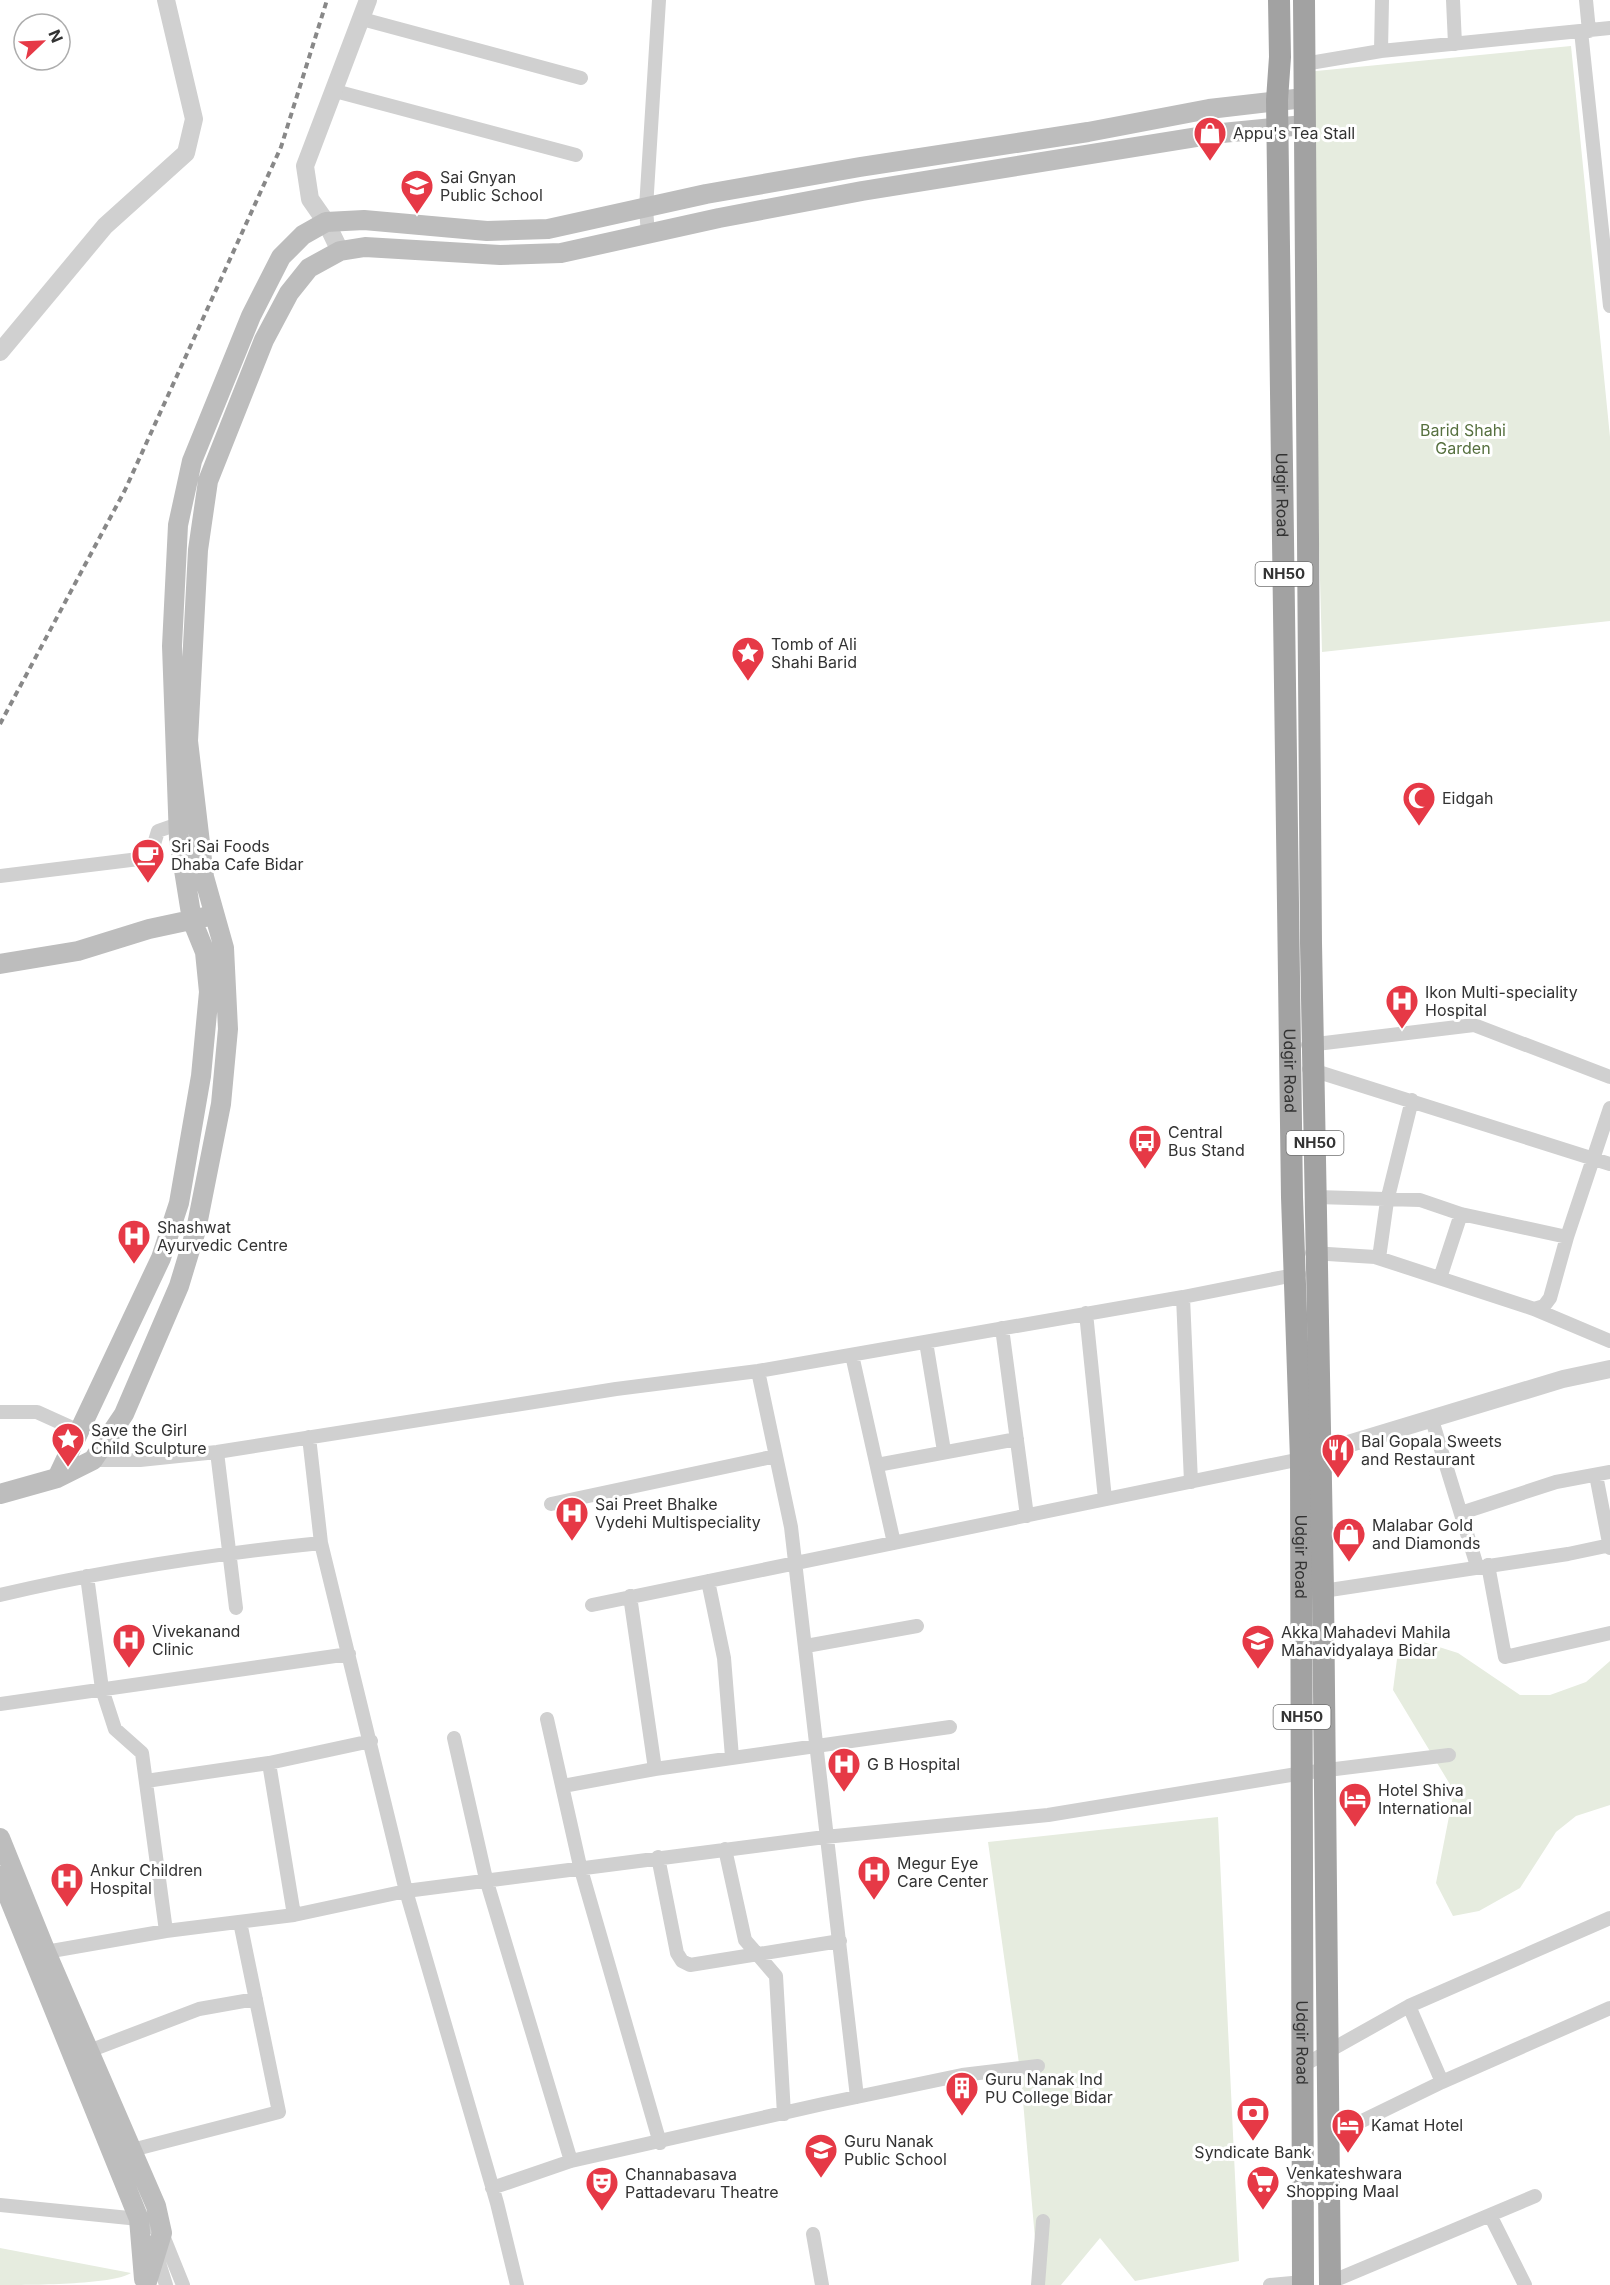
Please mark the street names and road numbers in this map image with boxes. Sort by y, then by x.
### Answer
street label: Udgir Road [1272,452,1293,537]
road number: NH50 [1256,562,1312,586]
street label: Udgir Road [1280,1028,1301,1113]
road number: NH50 [1286,1131,1344,1155]
street label: Udgir Road [1291,1514,1311,1599]
road number: NH50 [1274,1705,1330,1729]
street label: Udgir Road [1292,2000,1313,2085]

